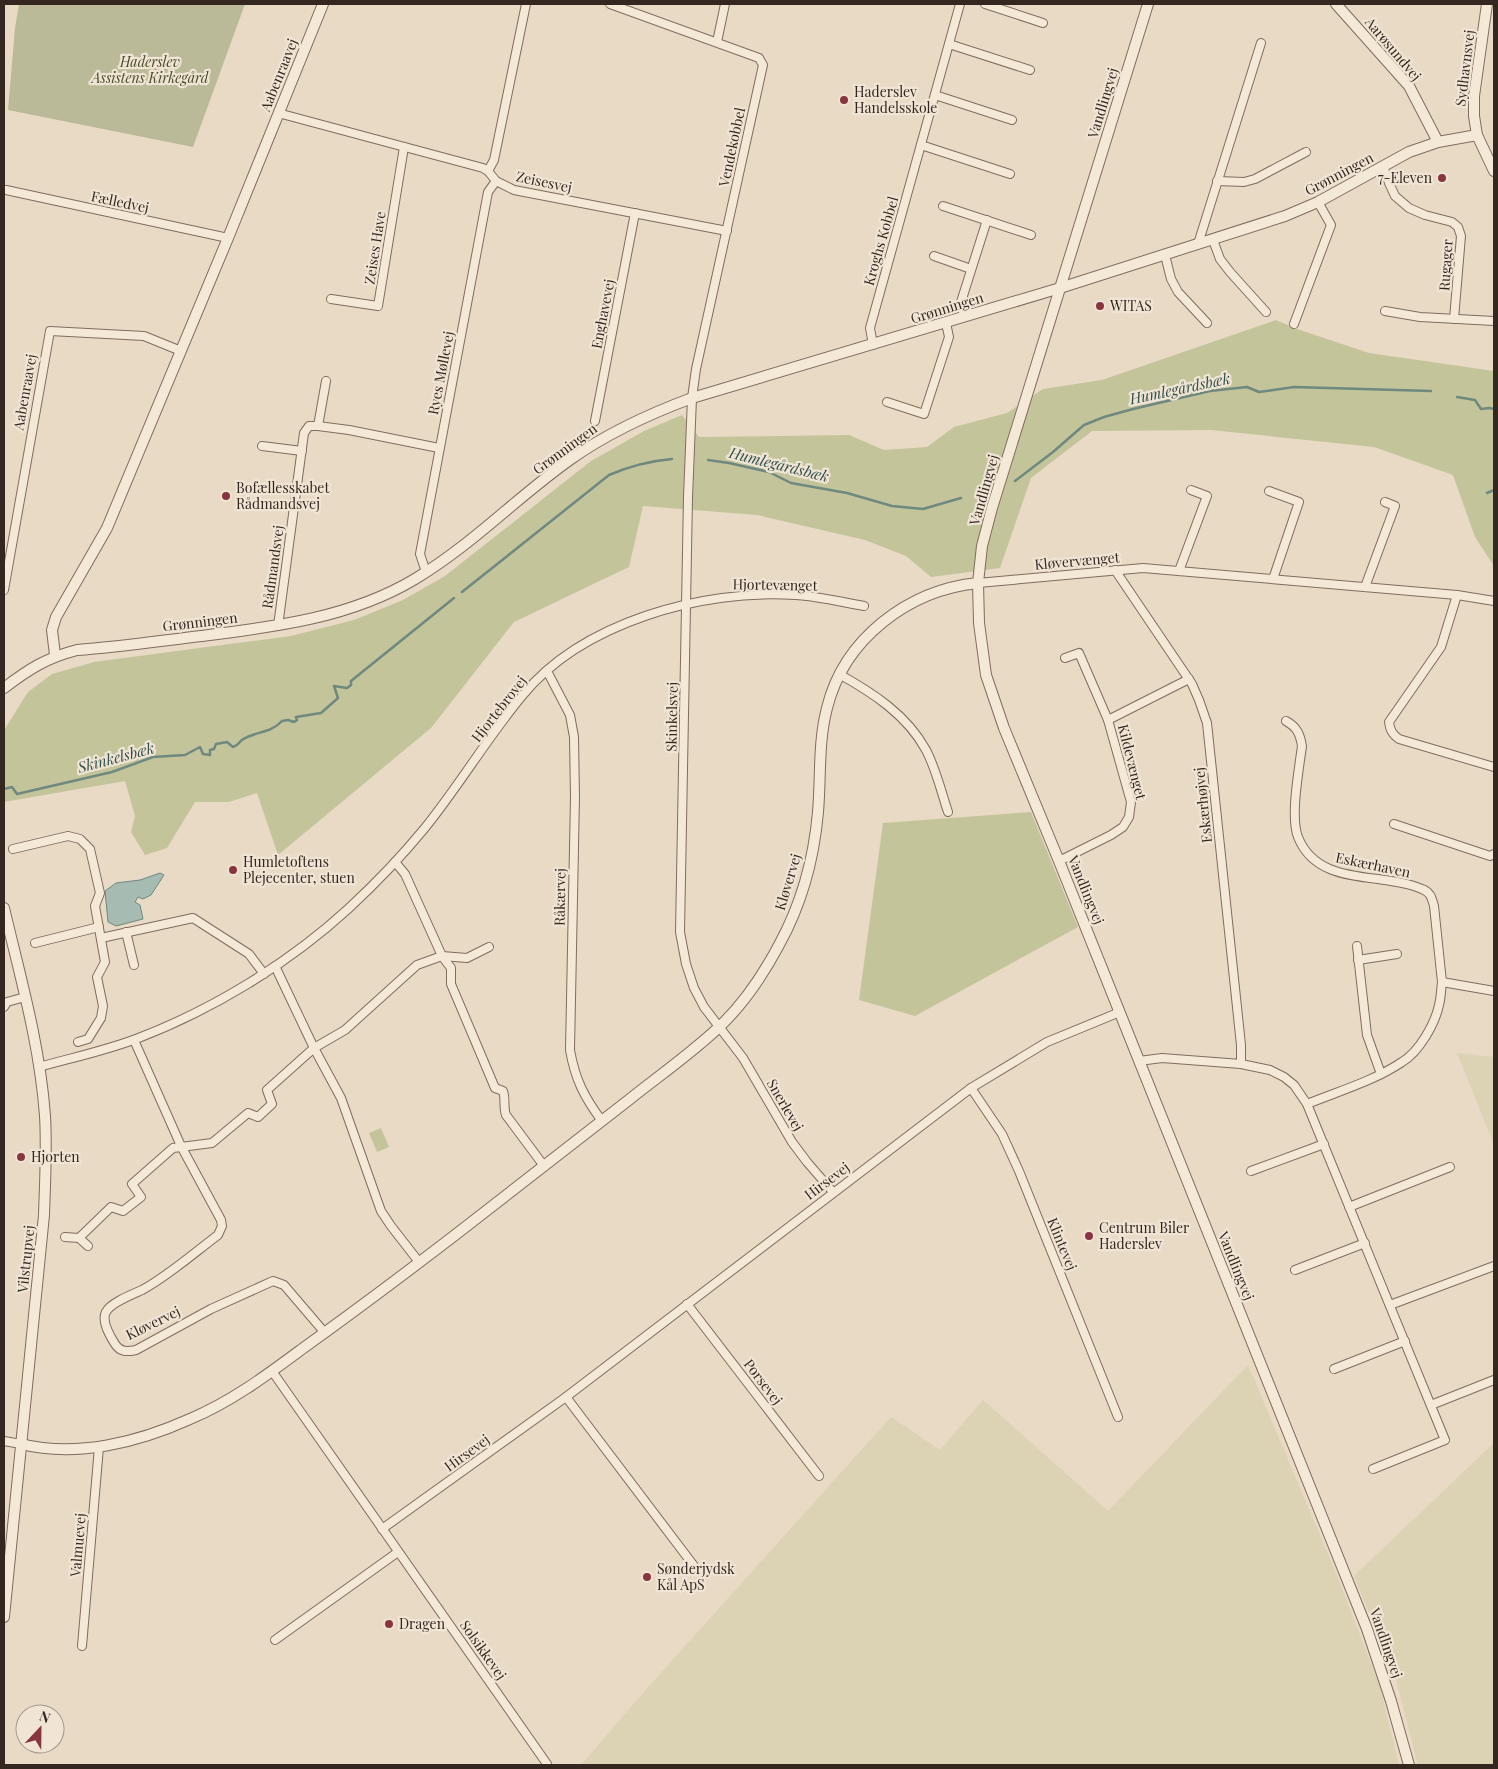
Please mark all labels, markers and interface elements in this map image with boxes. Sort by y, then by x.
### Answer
street label: Aarøsundvej [1360,12,1426,85]
street label: Sydhavnsvej [1450,29,1479,107]
street label: Aabenraavej [255,36,302,115]
park label: Haderslev Assistens Kirkegård [90,52,209,87]
street label: Vandlingvej [1083,65,1122,141]
place label: Haderslev Handelsskole [854,82,937,117]
marker: Haderslev Handelsskole [838,94,850,106]
street label: Vendekobbel [714,106,749,189]
street label: Grønningen [1301,147,1377,200]
street label: Zeisesvej [514,166,574,197]
place label: 7-Eleven [1378,168,1433,187]
marker: 7-Eleven [1436,172,1448,184]
street label: Fælledvej [89,186,151,217]
street label: Kroghs Kobbel [859,194,902,288]
street label: Zeises Have [359,210,390,286]
street label: Rugager [1434,238,1457,292]
street label: Enghavevej [586,277,619,350]
street label: Grønningen [908,287,986,328]
place label: WITAS [1109,296,1152,315]
marker: WITAS [1094,300,1106,312]
street label: Ryes Møllevej [423,330,458,416]
street label: Aabenraavej [8,352,41,432]
water label: Humlegårdsbæk [1127,368,1232,409]
street label: Grønningen [529,418,601,478]
water label: Humlegårdsbæk [726,442,831,486]
street label: Vandlingvej [964,452,1003,528]
place label: Bofællesskabet Rådmandsvej [236,478,330,513]
marker: Bofællesskabet Rådmandsvej [220,490,232,502]
street label: Rådmandsvej [257,524,288,610]
street label: Kløvervænget [1034,547,1121,574]
street label: Hjortevænget [732,574,819,595]
street label: Grønningen [161,607,239,636]
street label: Hjortebrovej [467,672,530,746]
street label: Skinkelsvej [661,682,682,752]
street label: Kildevænget [1114,722,1151,803]
water label: Skinkelsbæk [74,737,156,777]
street label: Eskærhøjvej [1189,766,1216,844]
street label: Eskærhaven [1334,847,1413,882]
street label: Kløvervej [770,851,805,912]
place label: Humletoftens Plejecenter, stuen [243,852,355,887]
street label: Vandlingvej [1064,852,1109,927]
marker: Humletoftens Plejecenter, stuen [227,864,239,876]
street label: Råkærvej [549,868,570,926]
street label: Snerlevej [763,1075,808,1134]
place label: Hjorten [31,1147,80,1166]
marker: Hjorten [15,1151,27,1163]
street label: Hirsevej [800,1157,853,1204]
street label: Klintevej [1043,1215,1082,1273]
place label: Centrum Biler Haderslev [1099,1218,1190,1253]
street label: Vilstrupvej [12,1224,38,1295]
street label: Vandlingvej [1214,1228,1259,1303]
marker: Centrum Biler Haderslev [1083,1230,1095,1242]
street label: Kløvervej [122,1301,183,1344]
street label: Porsevej [740,1355,787,1408]
street label: Hirsevej [440,1430,493,1475]
street label: Valmuevej [65,1512,90,1579]
place label: Sønderjydsk Kål ApS [657,1559,735,1594]
marker: Sønderjydsk Kål ApS [641,1571,653,1583]
street label: Vandlingvej [1365,1604,1407,1680]
place label: Dragen [399,1614,446,1633]
street label: Solsikkevej [456,1616,511,1683]
marker: Dragen [383,1618,395,1630]
north arrow [15,1704,65,1754]
text: N [37,1706,53,1727]

